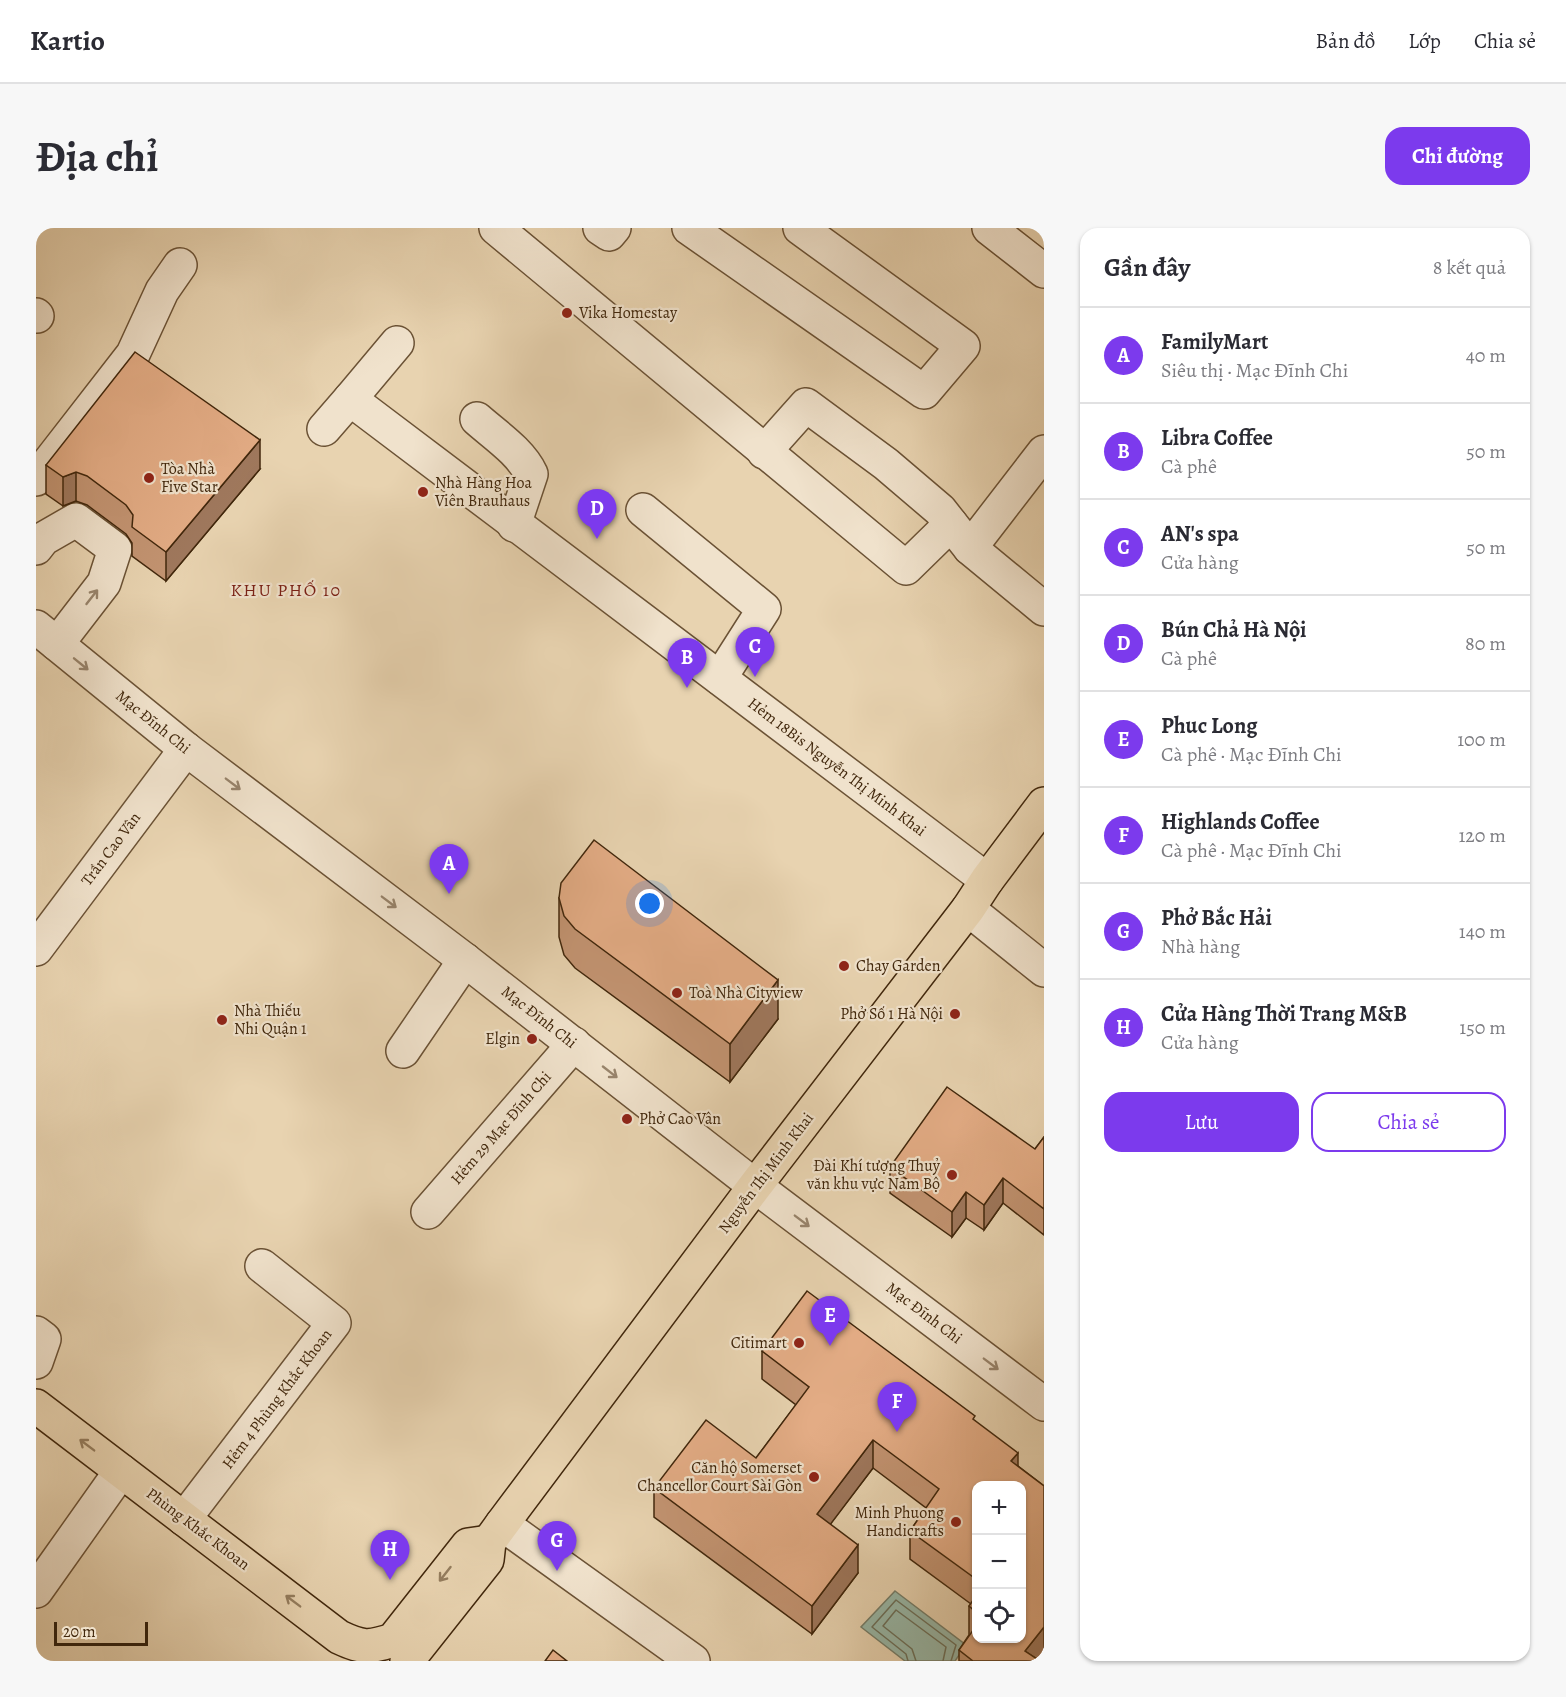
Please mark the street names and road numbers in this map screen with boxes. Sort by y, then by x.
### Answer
street label: Mạc Đĩnh Chi [111,685,195,759]
street label: Hẻm 18Bis Nguyễn Thị Minh Khai [743,692,931,842]
street label: Trần Cao Vân [76,807,146,890]
street label: Mạc Đĩnh Chi [497,981,581,1053]
street label: Hẻm 29 Mạc Đĩnh Chi [446,1067,556,1189]
street label: Nguyễn Thị Minh Khai [713,1108,819,1238]
street label: Mạc Đĩnh Chi [881,1277,967,1349]
street label: Hẻm 4 Phùng Khắc Khoan [217,1324,337,1474]
street label: Phùng Khắc Khoan [142,1483,255,1575]

